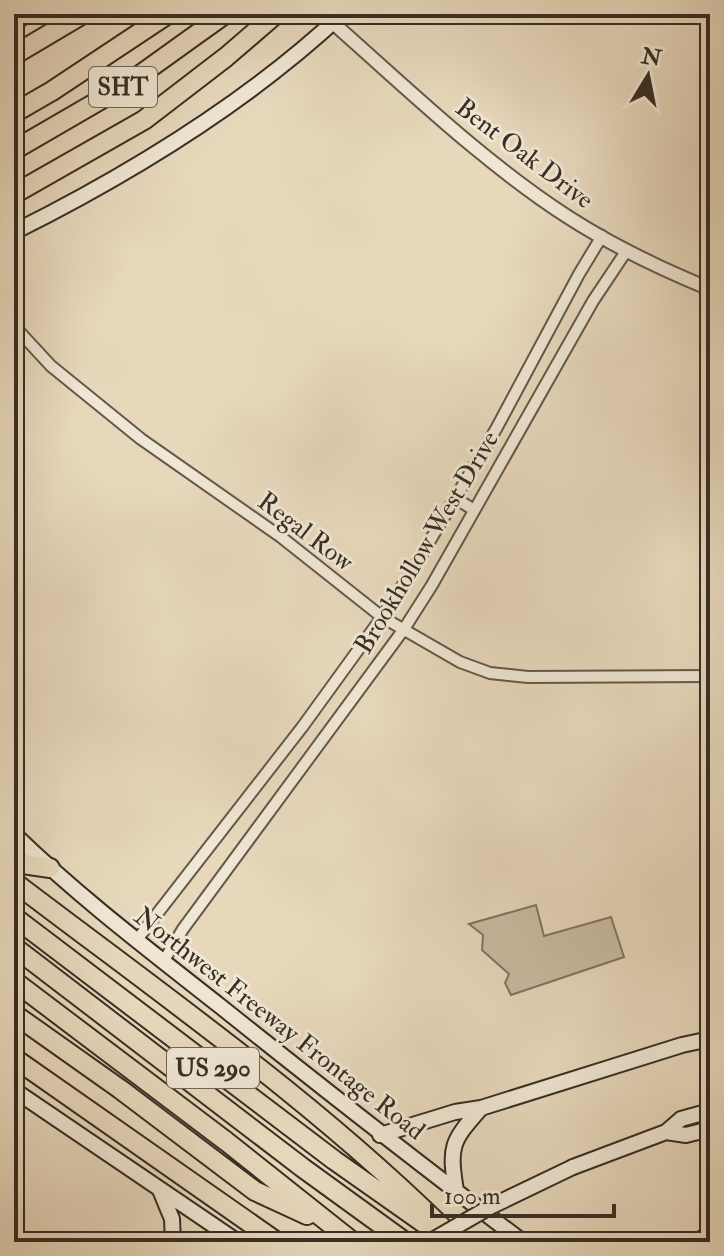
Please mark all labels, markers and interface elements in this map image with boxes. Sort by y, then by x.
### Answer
north arrow [608,36,688,116]
text: N [638,42,664,73]
road number: SHT [89,67,157,107]
street label: Bent Oak Drive [449,92,600,216]
street label: Brookhollow West Drive [348,425,506,660]
street label: Regal Row [251,485,360,579]
street label: Northwest Freeway Frontage Road [128,900,431,1147]
road number: US 290 [167,1048,259,1088]
scale bar [432,1168,614,1218]
text: 100 m [444,1181,501,1212]

